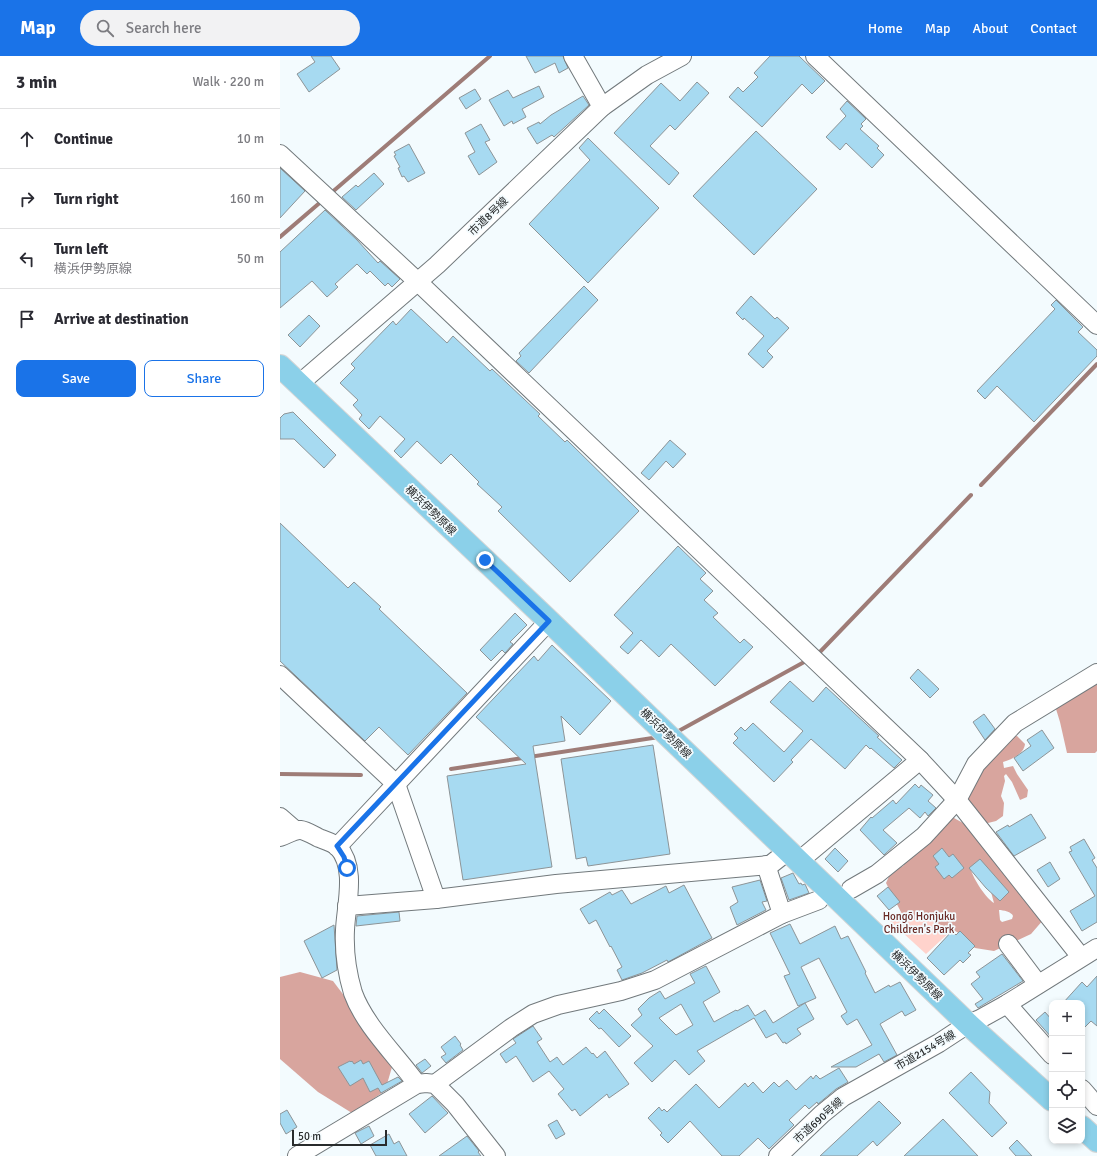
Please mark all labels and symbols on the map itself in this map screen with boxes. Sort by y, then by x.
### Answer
street label: 市道8号線 [466,194,511,238]
street label: 横浜伊勢原線 [402,483,459,538]
route end [476,551,494,569]
street label: 横浜伊勢原線 [637,706,694,761]
route start [338,859,356,877]
park label: Hongō Honjuku Children's Park [883,910,955,936]
street label: 横浜伊勢原線 [888,948,945,1003]
street label: 市道2154号線 [893,1028,958,1073]
street label: 市道690号線 [791,1095,846,1146]
scale bar [292,1128,387,1147]

